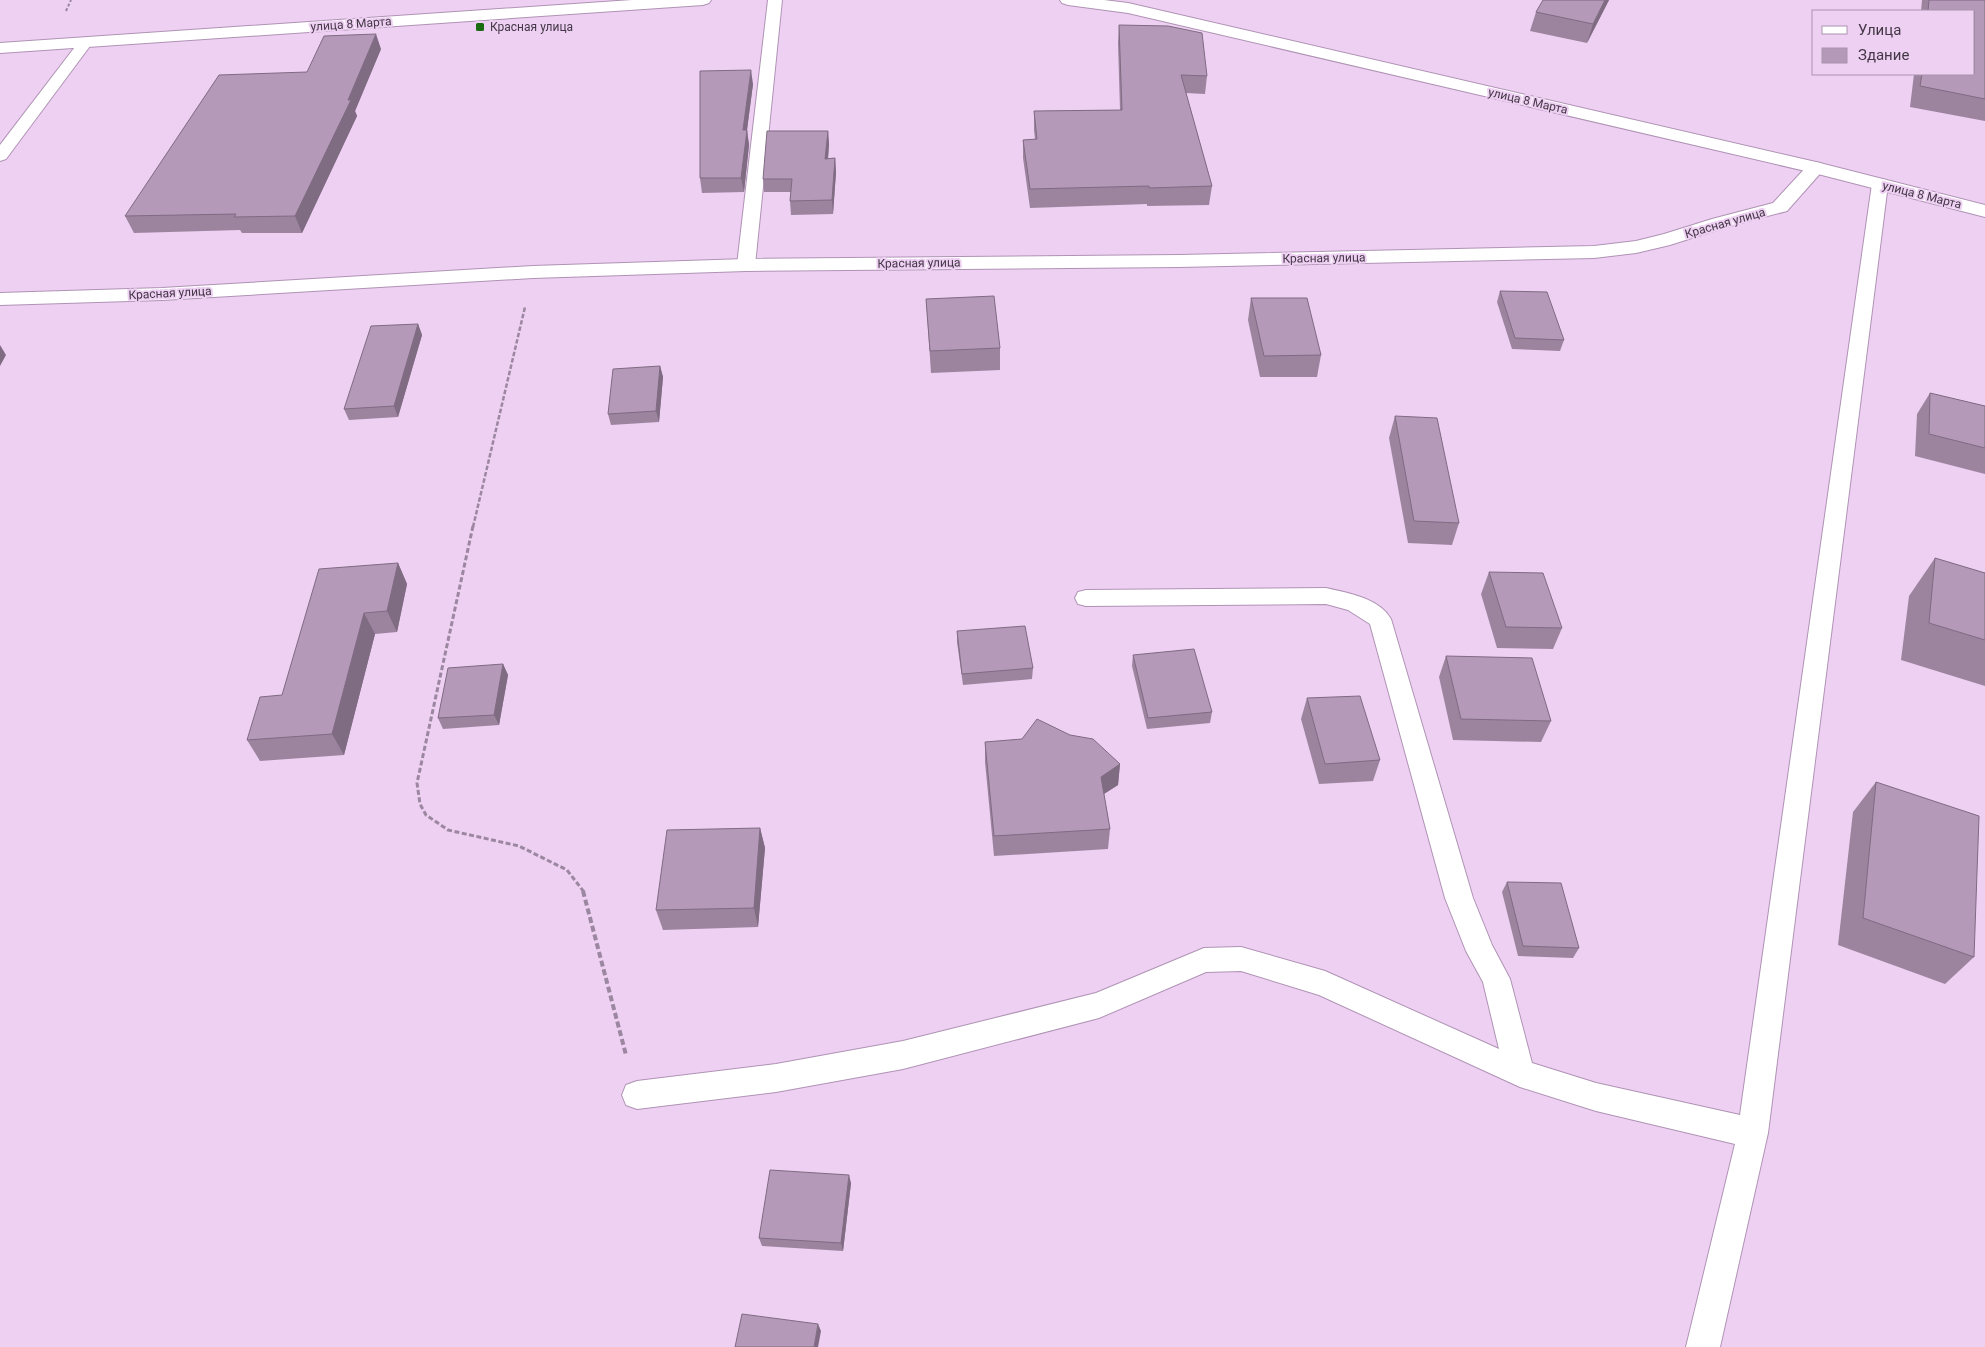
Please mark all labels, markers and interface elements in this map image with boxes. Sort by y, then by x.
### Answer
legend [1812,10,1975,75]
street label: улица 8 Марта [310,14,392,34]
place label: Красная улица [490,20,573,34]
marker: Красная улица [474,21,486,33]
text: Улица [1858,21,1901,39]
text: Здание [1858,46,1909,64]
street label: улица 8 Марта [1487,85,1569,117]
street label: улица 8 Марта [1881,178,1963,212]
street label: Красная улица [1683,205,1767,241]
street label: Красная улица [1282,250,1366,266]
street label: Красная улица [877,255,961,271]
street label: Красная улица [128,284,212,302]

